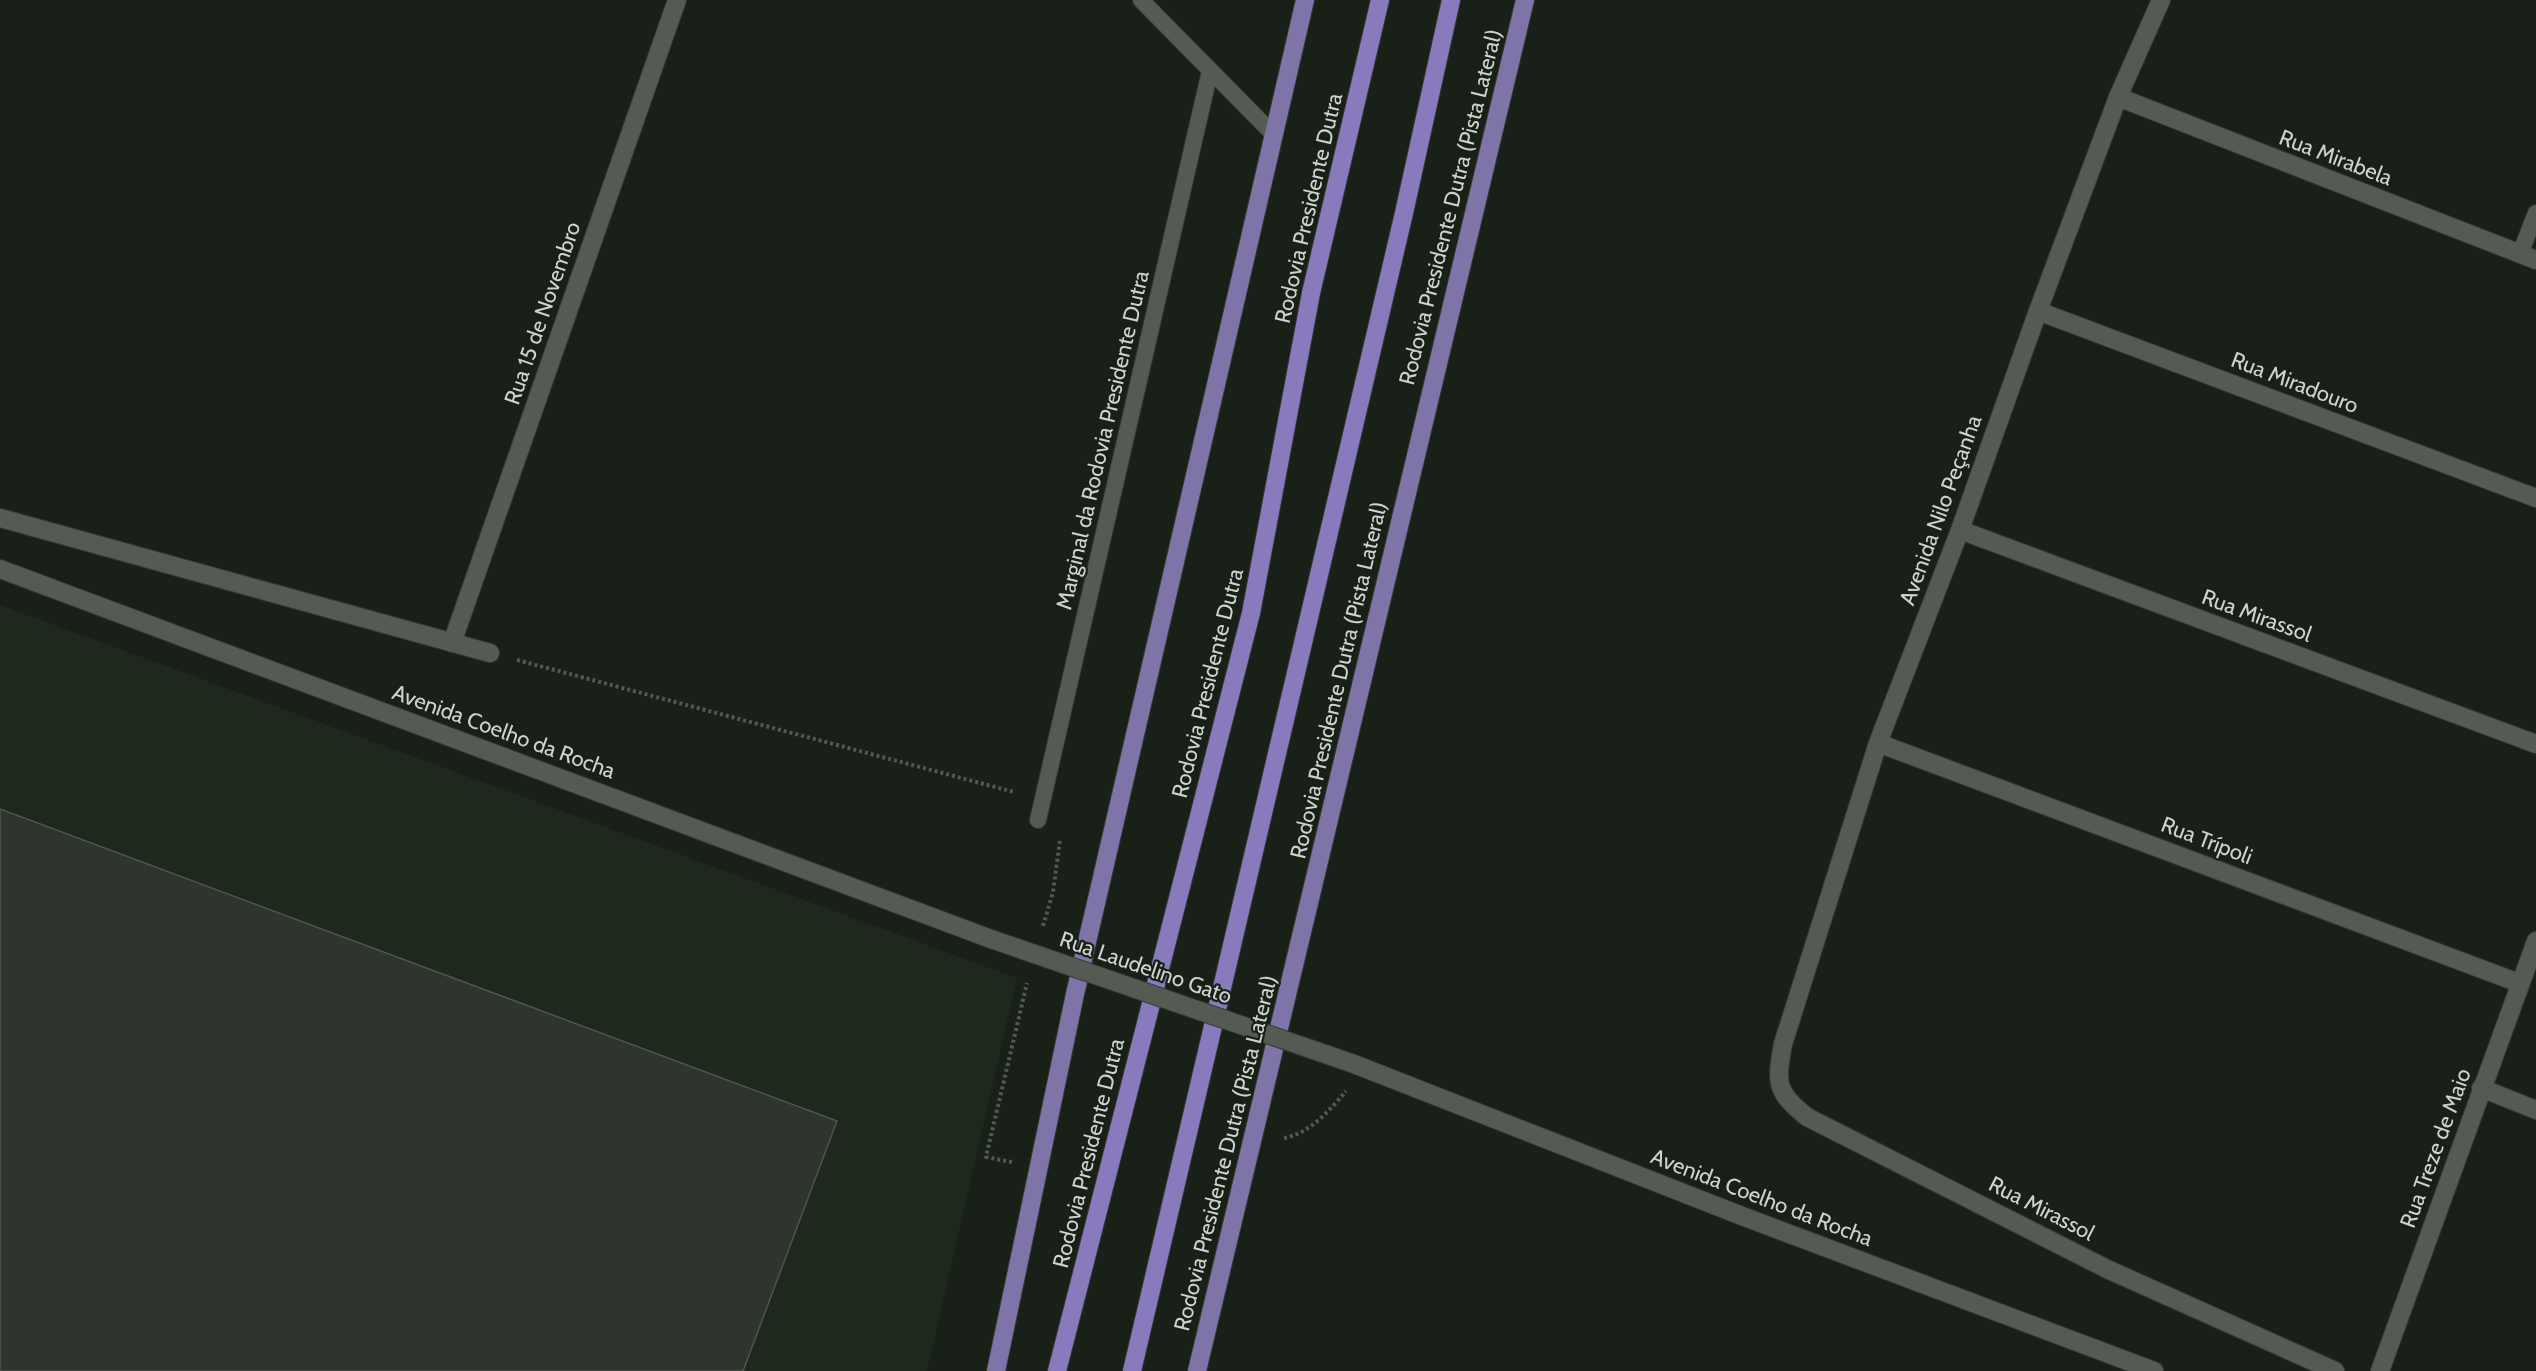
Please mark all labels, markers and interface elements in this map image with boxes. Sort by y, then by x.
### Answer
street label: Rodovia Presidente Dutra (Pista Lateral) [1393,27,1508,388]
street label: Rodovia Presidente Dutra [1269,90,1348,326]
street label: Rua Mirabela [2275,124,2397,192]
street label: Rua 15 de Novembro [498,218,586,408]
street label: Marginal da Rodovia Presidente Dutra [1050,267,1155,612]
street label: Rua Miradouro [2227,346,2362,419]
street label: Avenida Nilo Peçanha [1894,411,1988,609]
street label: Rodovia Presidente Dutra (Pista Lateral) [1284,499,1393,861]
street label: Rodovia Presidente Dutra [1166,565,1249,801]
street label: Rua Mirassol [2198,583,2316,648]
street label: Avenida Coelho da Rocha [389,679,619,785]
street label: Rua Trípoli [2157,811,2256,870]
street label: Rua Laudelino Gato [1056,925,1236,1010]
street label: Rodovia Presidente Dutra (Pista Lateral) [1168,973,1283,1334]
street label: Rodovia Presidente Dutra [1047,1035,1130,1271]
street label: Rua Treze de Maio [2394,1065,2477,1232]
street label: Avenida Coelho da Rocha [1647,1143,1877,1252]
street label: Rua Mirassol [1984,1170,2100,1247]

